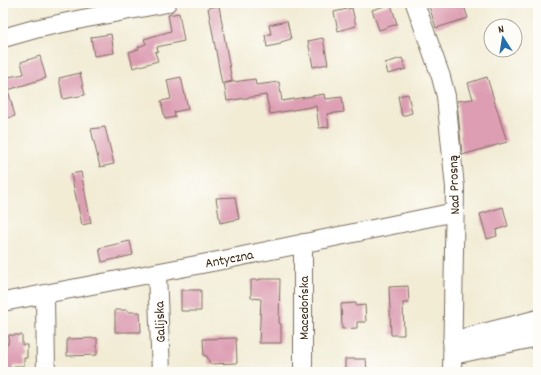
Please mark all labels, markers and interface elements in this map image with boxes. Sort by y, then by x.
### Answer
north arrow [483,18,523,58]
text: N [497,22,506,39]
street label: Nad Prosną [444,155,466,215]
street label: Antyczna [203,245,256,274]
street label: Macedońska [295,276,315,340]
street label: Galijska [150,300,172,343]

